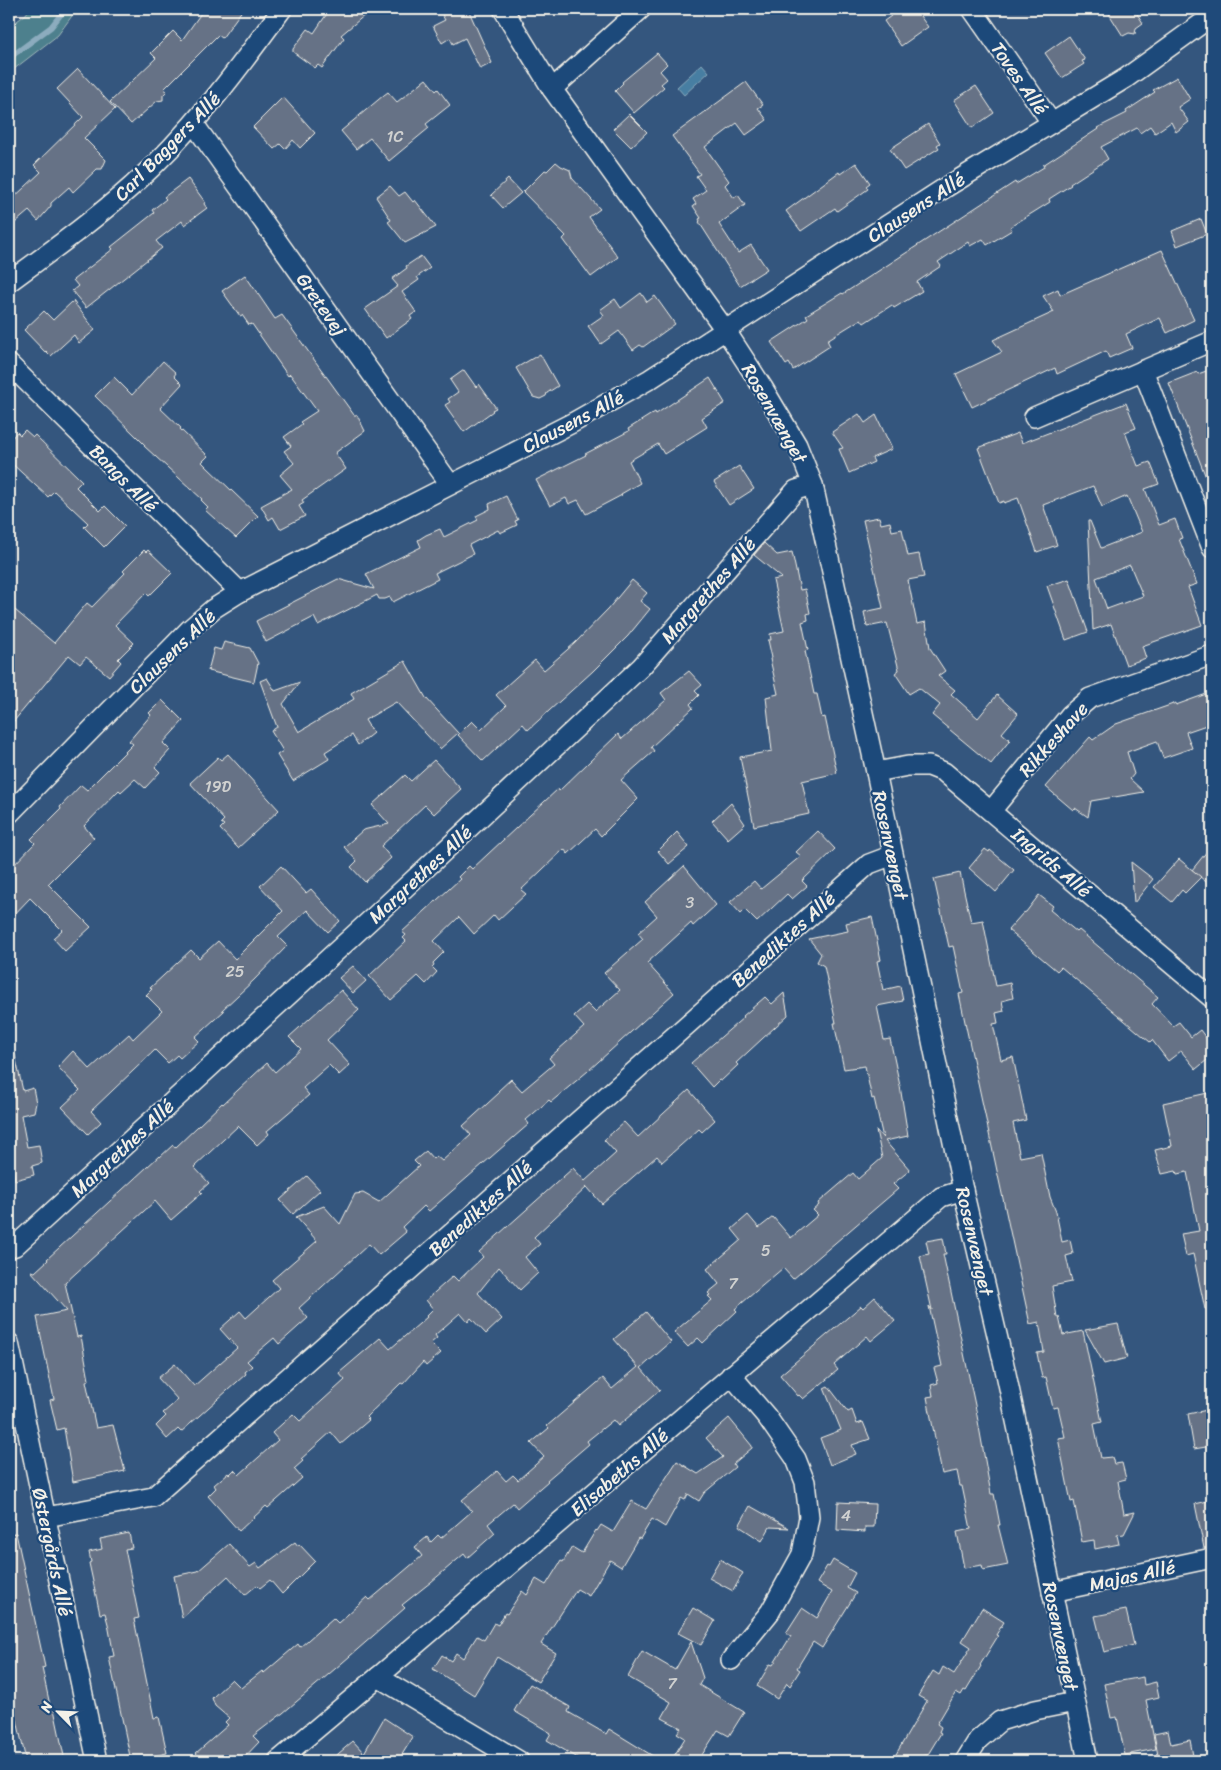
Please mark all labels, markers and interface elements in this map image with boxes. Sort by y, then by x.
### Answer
street label: Toves Allé [982,34,1057,122]
street label: Carl Baggers Allé [106,83,229,209]
house number: 1C [387,122,403,151]
street label: Clausens Allé [860,163,972,252]
street label: Gretevej [288,265,356,344]
street label: Rosenvænget [733,357,817,471]
street label: Clausens Allé [516,380,631,462]
street label: Bangs Allé [81,436,166,521]
street label: Margrethes Allé [652,529,765,651]
street label: Clausens Allé [121,600,224,702]
street label: Rikkeshave [1010,694,1097,785]
house number: 19D [205,772,232,801]
street label: Rosenvænget [863,787,918,904]
street label: Margrethes Allé [360,817,480,932]
street label: Ingrids Allé [1003,818,1100,906]
street label: Benediktes Allé [723,883,844,996]
house number: 3 [686,888,695,917]
house number: 25 [225,957,245,986]
street label: Margrethes Allé [62,1091,182,1206]
street label: Benediktes Allé [420,1152,541,1265]
street label: Rosenvænget [946,1183,1003,1300]
house number: 5 [761,1236,771,1265]
house number: 7 [728,1269,738,1298]
street label: Elisabeths Allé [562,1419,677,1525]
street label: Østergårds Allé [23,1485,82,1620]
house number: 4 [841,1501,851,1530]
street label: Majas Allé [1086,1550,1179,1601]
street label: Rosenvænget [1033,1578,1088,1695]
house number: 7 [667,1669,677,1698]
north arrow [32,1688,82,1738]
text: N [33,1697,60,1717]

